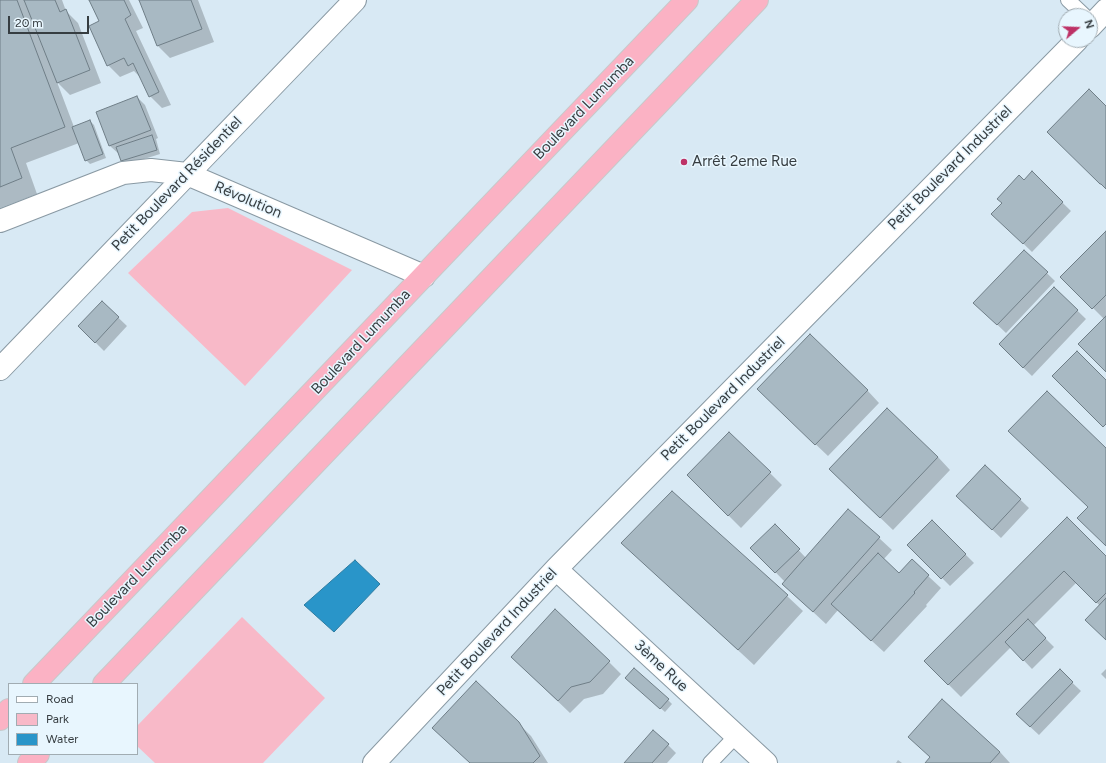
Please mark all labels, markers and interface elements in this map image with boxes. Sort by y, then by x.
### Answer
scale bar [10,8,91,34]
north arrow [1058,8,1098,48]
text: 20 m [15,16,43,30]
text: N [1081,18,1096,30]
street label: Boulevard Lumumba [530,53,638,163]
street label: Petit Boulevard Industriel [884,102,1016,234]
street label: Petit Boulevard Résidentiel [108,113,246,255]
place label: Arrêt 2eme Rue [692,153,797,171]
marker: Arrêt 2eme Rue [679,157,689,167]
street label: Révolution [212,178,284,222]
street label: Boulevard Lumumba [308,286,414,398]
street label: Petit Boulevard Industriel [657,333,789,465]
street label: Boulevard Lumumba [83,521,191,631]
street label: Petit Boulevard Industriel [433,564,561,700]
street label: 3ème Rue [630,637,692,695]
legend [8,683,138,755]
text: Road [46,692,74,706]
text: Park [46,712,69,726]
text: Water [46,732,78,746]

